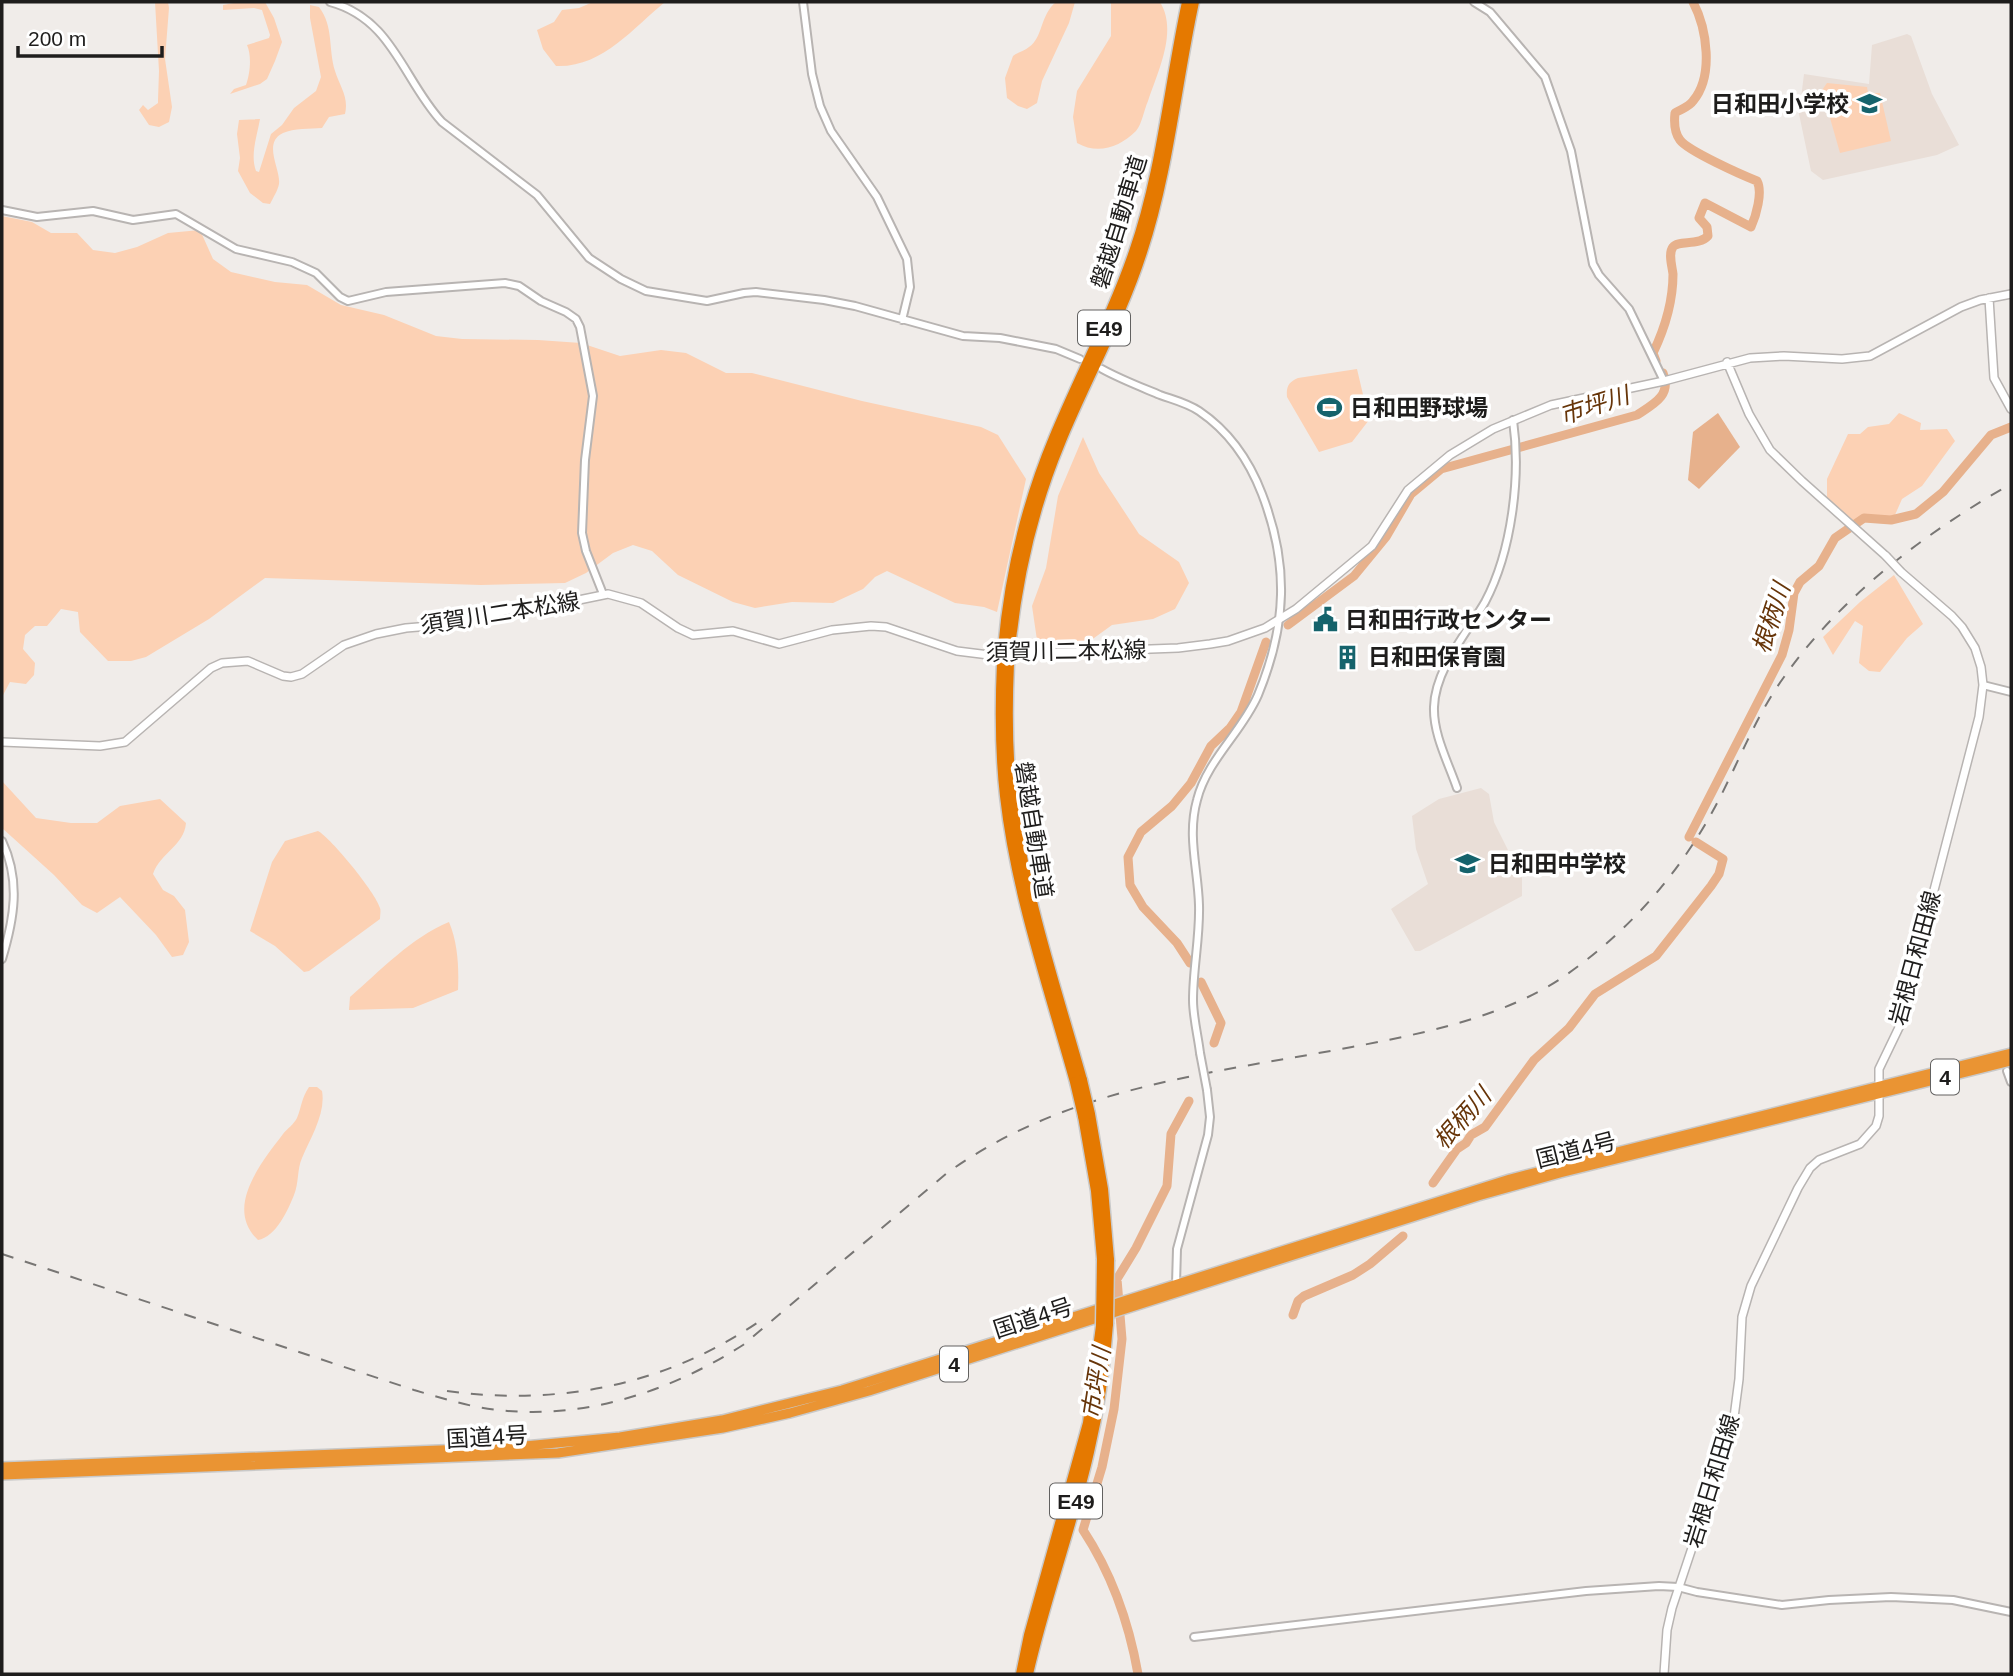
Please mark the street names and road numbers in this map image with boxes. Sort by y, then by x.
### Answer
street label: 磐越自動車道 [1086,152,1152,292]
road number: E49 [1078,310,1130,346]
street label: 須賀川二本松線 [418,588,582,638]
street label: 須賀川二本松線 [985,637,1147,665]
street label: 磐越自動車道 [1010,760,1058,900]
street label: 岩根日和田線 [1885,888,1945,1028]
road number: 4 [1931,1060,1959,1094]
street label: 国道4号 [1533,1127,1619,1173]
street label: 国道4号 [990,1293,1076,1343]
road number: 4 [940,1346,968,1382]
street label: 岩根日和田線 [1679,1411,1745,1551]
street label: 国道4号 [445,1422,529,1452]
road number: E49 [1050,1484,1102,1518]

